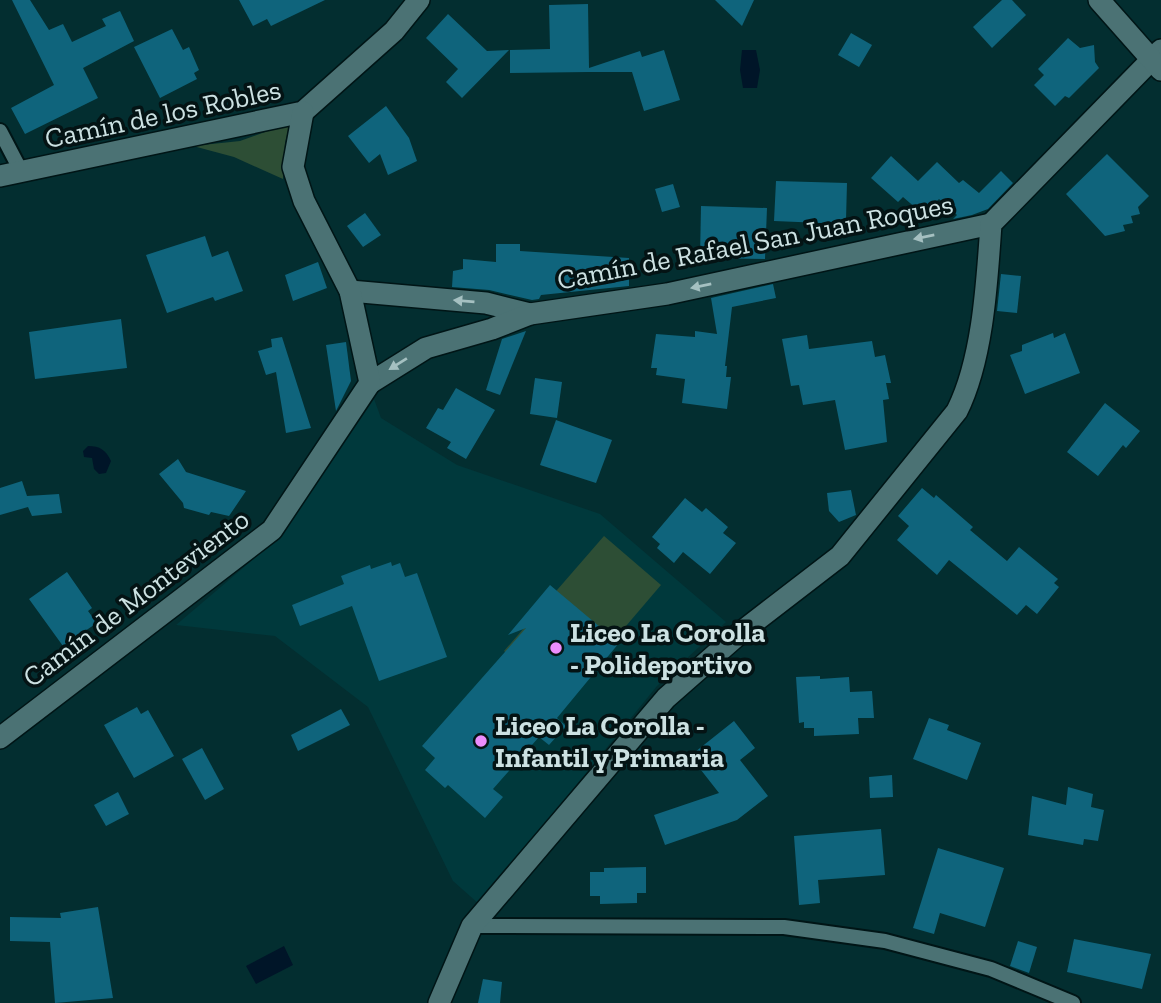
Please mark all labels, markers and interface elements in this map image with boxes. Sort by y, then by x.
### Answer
street label: Camín de los Robles [42,73,284,155]
street label: Camín de Rafael San Juan Roques [554,187,956,297]
one-way arrow [913,232,935,243]
one-way arrow [690,281,712,292]
one-way arrow [452,295,474,306]
one-way arrow [389,357,408,370]
street label: Camín de Monteviento [16,502,256,694]
place label: Liceo La Corolla - Polideportivo [570,616,765,681]
marker: Liceo La Corolla - Polideportivo [548,640,564,656]
place label: Liceo La Corolla - Infantil y Primaria [495,709,724,774]
marker: Liceo La Corolla - Infantil y Primaria [473,733,489,749]

